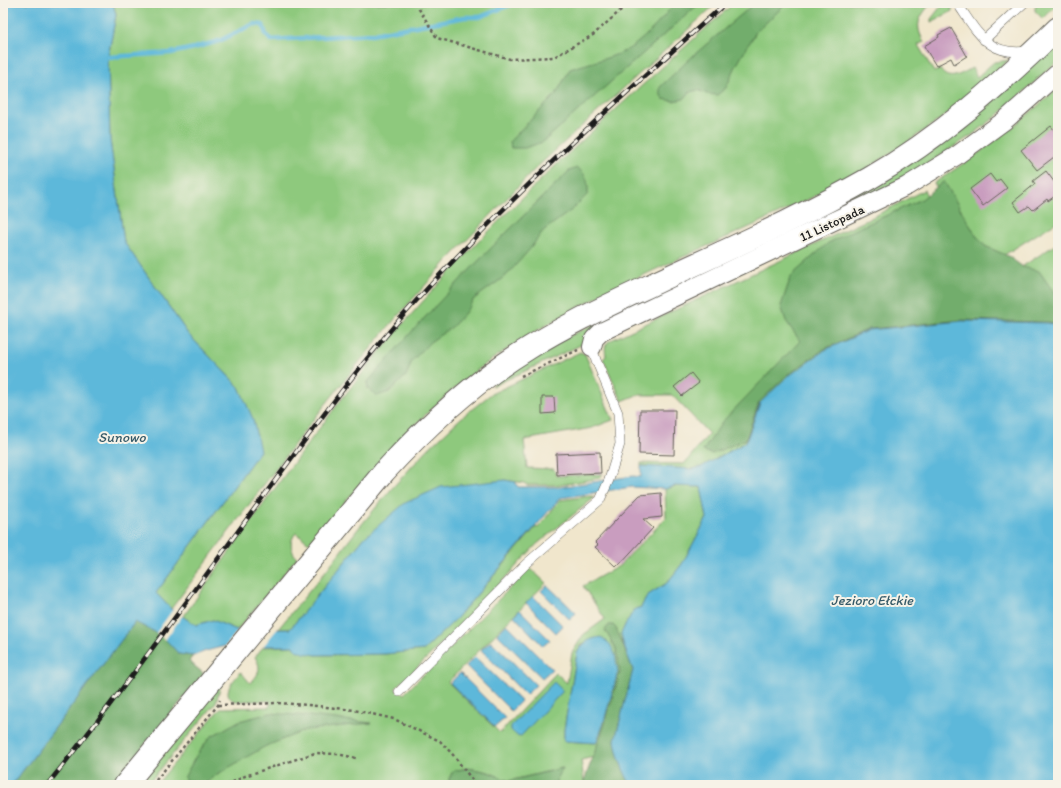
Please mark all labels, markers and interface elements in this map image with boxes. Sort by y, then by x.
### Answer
street label: 11 Listopada [797,201,867,245]
water label: Sunowo [98,429,147,446]
water label: Jezioro Ełckie [831,592,914,609]

